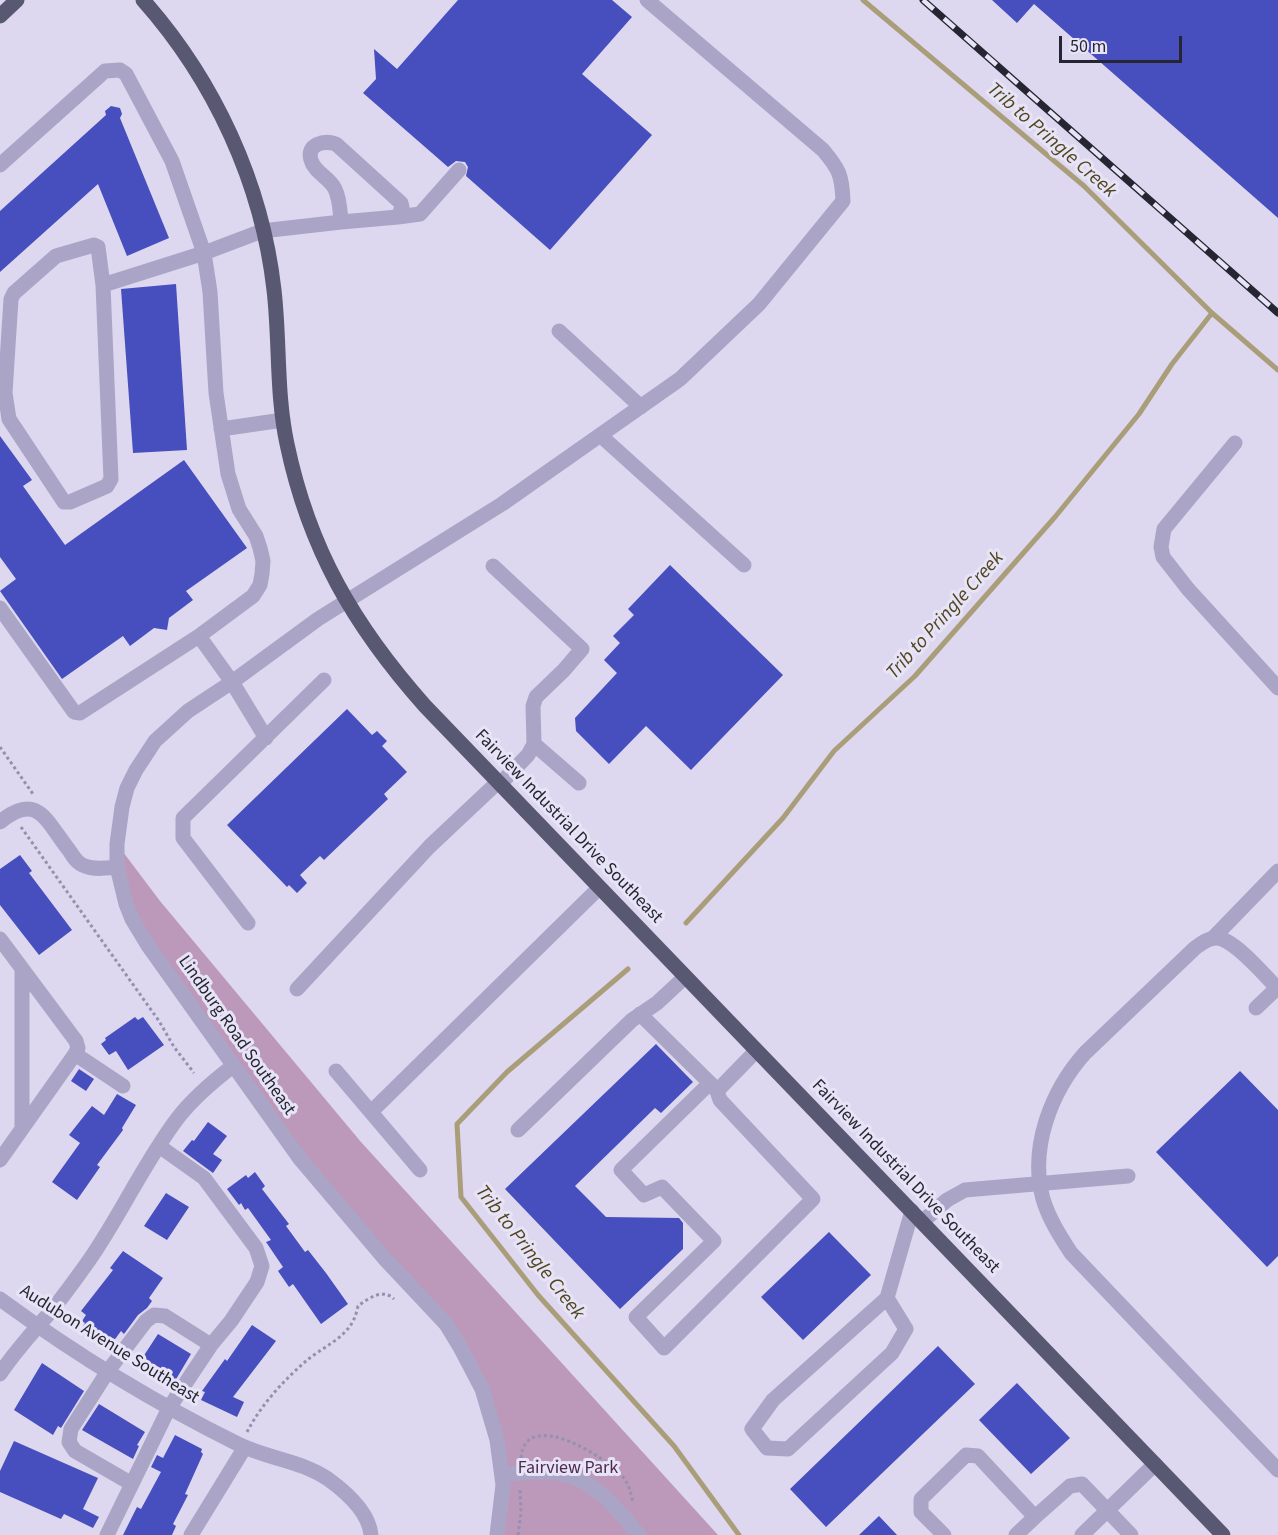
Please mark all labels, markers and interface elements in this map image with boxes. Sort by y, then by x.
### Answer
scale bar [1062,24,1185,62]
text: 50 m [1070,34,1106,59]
water label: Trib to Pringle Creek [981,78,1121,204]
water label: Trib to Pringle Creek [882,547,1010,685]
street label: Fairview Industrial Drive Southeast [470,726,666,928]
street label: Lindburg Road Southeast [173,952,299,1120]
street label: Fairview Industrial Drive Southeast [807,1076,1003,1278]
water label: Trib to Pringle Creek [469,1181,589,1325]
street label: Audubon Avenue Southeast [15,1281,203,1409]
park label: Fairview Park [518,1458,618,1480]

